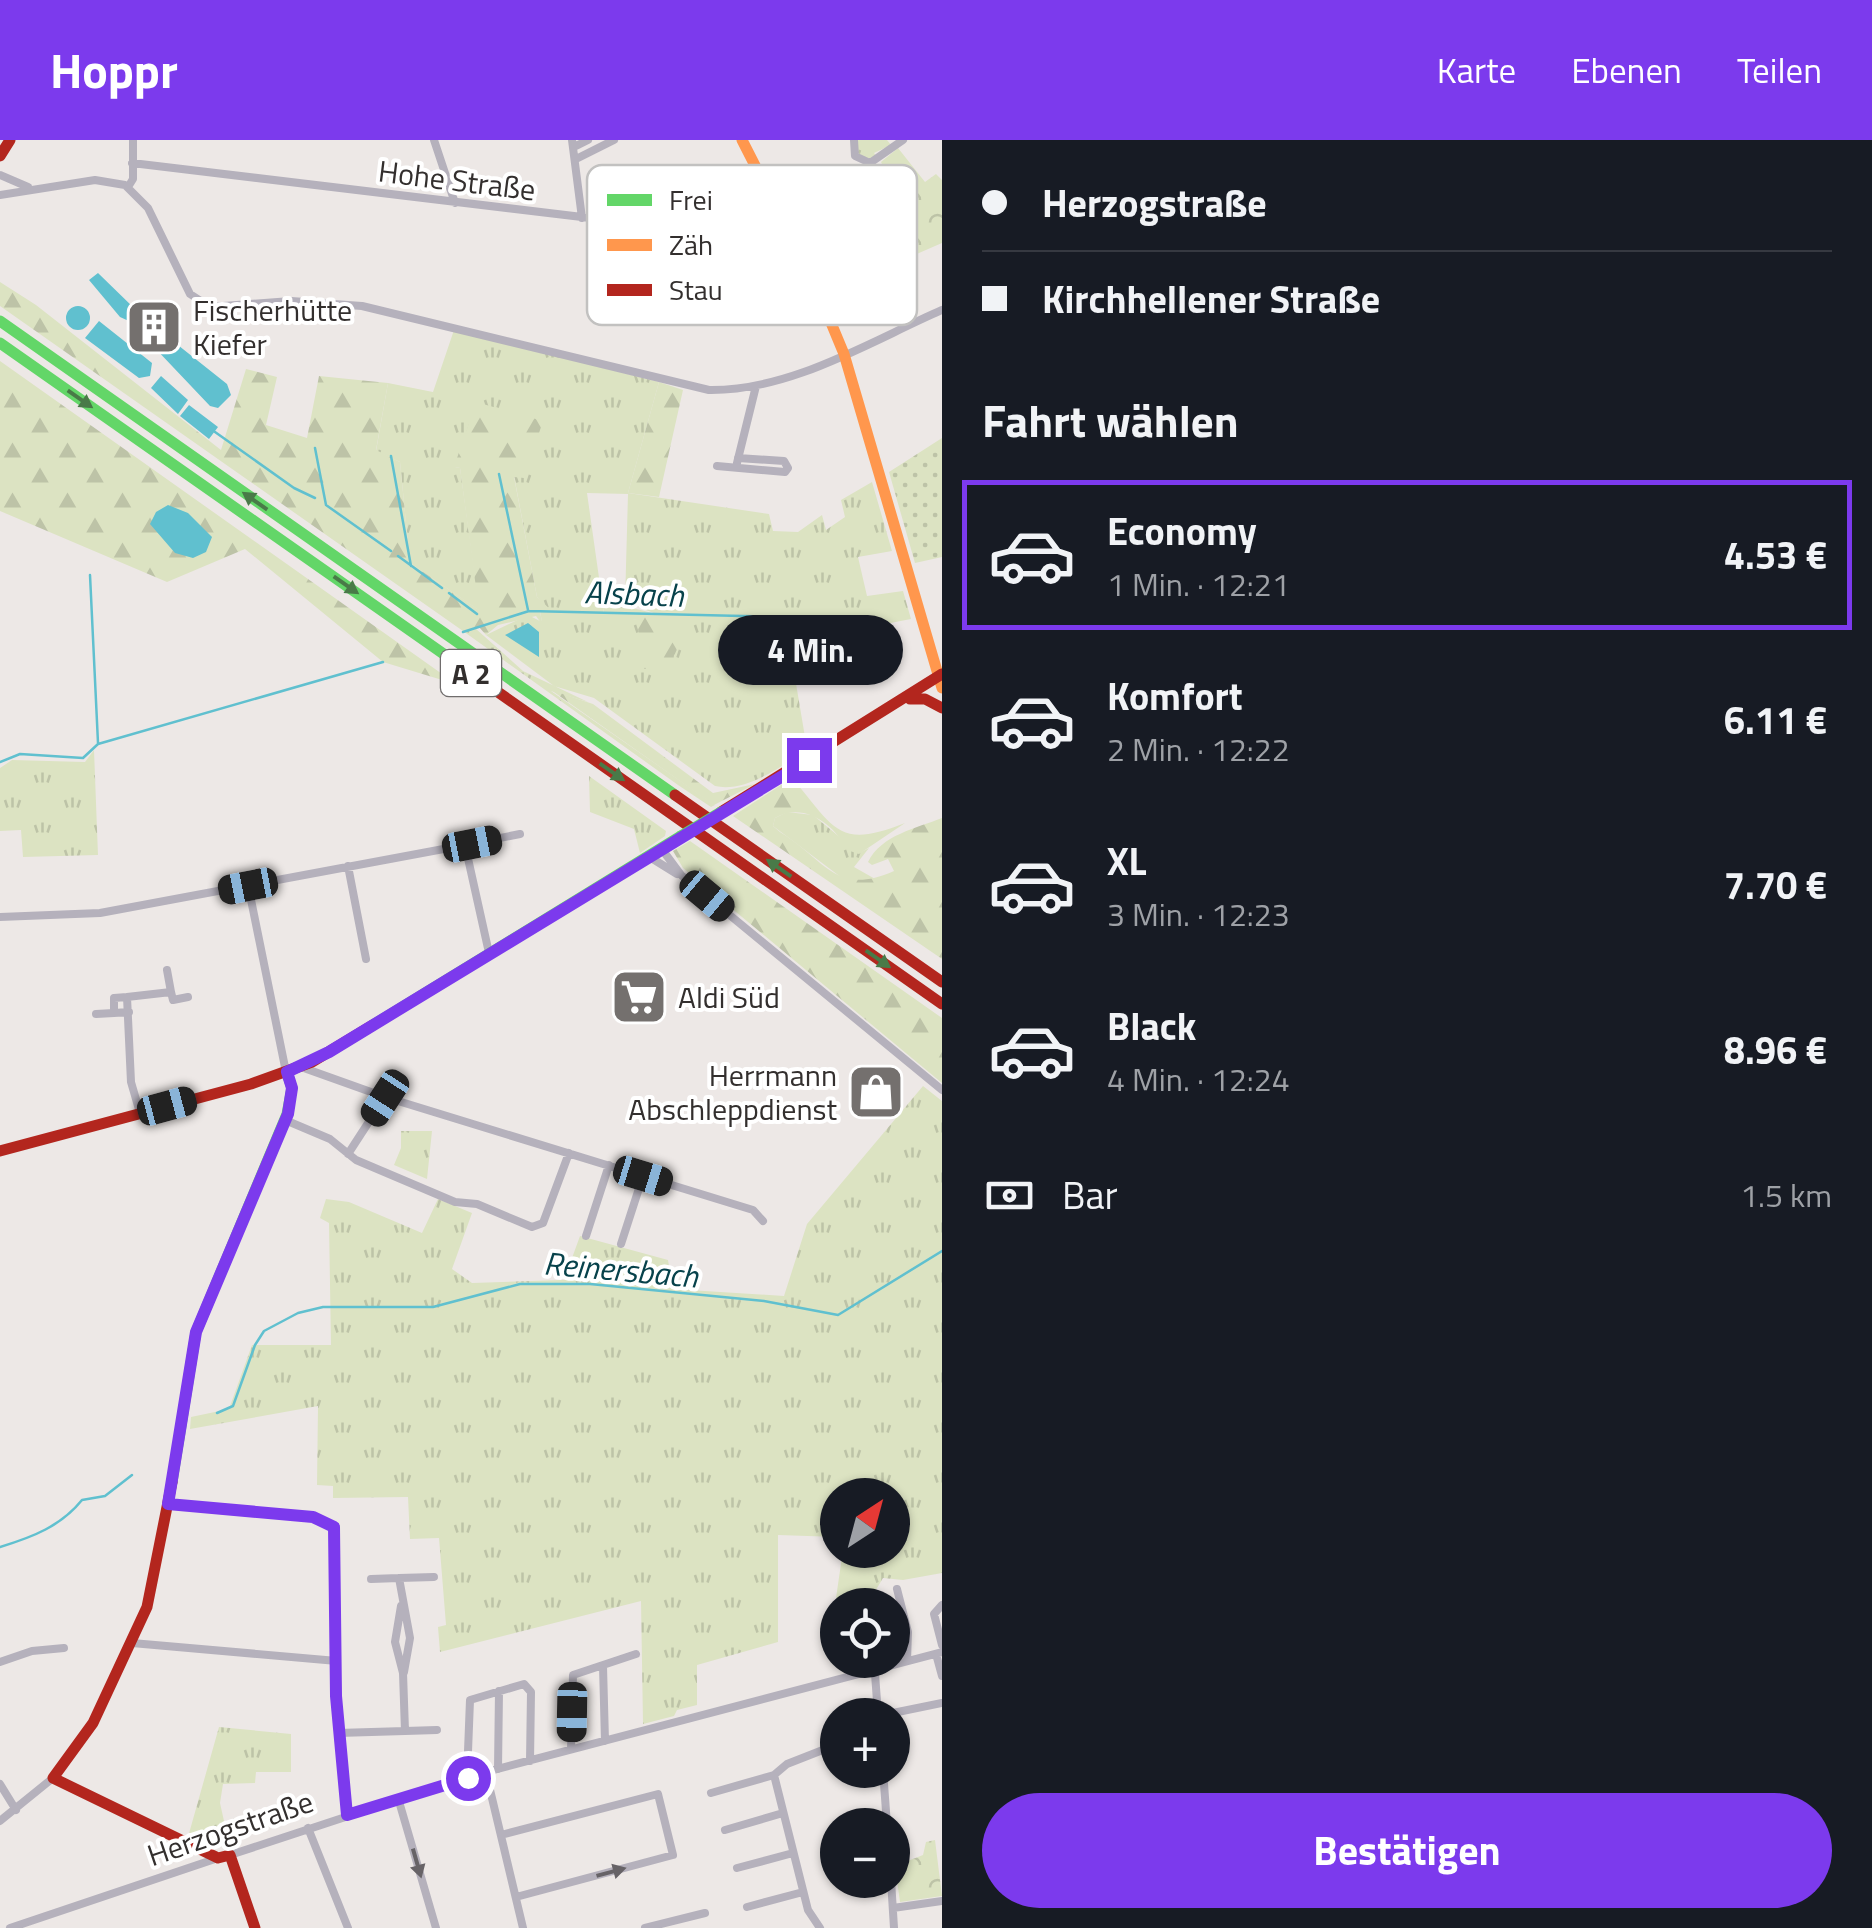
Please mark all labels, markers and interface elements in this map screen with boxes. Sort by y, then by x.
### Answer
text: Hoppr [50,34,178,107]
text: Karte [1437,43,1516,97]
text: Ebenen [1571,43,1682,97]
text: Teilen [1737,43,1822,97]
street label: Hohe Straße [376,148,538,212]
legend [587,165,917,325]
text: Herzogstraße [1042,174,1267,232]
text: Frei [669,178,713,221]
text: Zäh [669,223,713,266]
text: Stau [669,268,723,311]
text: Kirchhellener Straße [1042,270,1380,328]
place label: Fischerhütte Kiefer [193,287,352,367]
building icon: Fischerhütte Kiefer [124,297,184,357]
text: Fahrt wählen [982,386,1239,454]
one-way arrow [67,389,93,408]
one-way arrow [242,492,268,511]
text: Economy [1107,502,1257,560]
icon: car [987,510,1077,600]
text: 4.53 € [1724,526,1827,584]
text: 1 Min. · 12:21 [1107,560,1290,608]
water label: Alsbach [584,567,685,619]
one-way arrow [332,575,359,594]
callout: 4 Min. [716,615,902,685]
text: 4 Min. [767,626,854,674]
road number: A 2 [441,650,501,696]
text: Komfort [1107,667,1243,725]
icon: car [987,675,1077,765]
text: 6.11 € [1724,691,1827,749]
text: 2 Min. · 12:22 [1107,725,1290,773]
route end [787,738,832,783]
one-way arrow [598,762,625,781]
car [440,824,504,864]
text: XL [1107,832,1147,890]
icon: car [987,840,1077,930]
text: 7.70 € [1724,856,1827,914]
one-way arrow [766,859,792,878]
car [674,865,740,927]
car [216,866,280,906]
text: 3 Min. · 12:23 [1107,890,1290,938]
one-way arrow [864,949,891,968]
supermarket icon: Aldi Süd [609,967,669,1027]
place label: Aldi Süd [678,974,780,1020]
text: Black [1107,997,1196,1055]
icon: car [987,1005,1077,1095]
text: 8.96 € [1724,1021,1827,1079]
place label: Herrmann Abschleppdienst [628,1052,837,1132]
text: 4 Min. · 12:24 [1107,1055,1290,1103]
shop icon: Herrmann Abschleppdienst [846,1062,906,1122]
car [356,1065,414,1131]
car [134,1084,200,1128]
car [610,1153,676,1199]
text: Bar [1062,1166,1118,1224]
icon: cash [982,1168,1037,1223]
text: 1.5 km [1740,1171,1832,1219]
water label: Reinersbach [542,1238,701,1300]
north arrow [820,1478,910,1568]
map controls [820,1478,910,1898]
button: locate [820,1588,910,1678]
car [556,1682,588,1742]
button: + [820,1698,910,1788]
route start [446,1756,491,1801]
street label: Herzogstraße [141,1778,319,1878]
button: Bestätigen [982,1793,1832,1908]
button: − [820,1808,910,1898]
one-way arrow [410,1848,425,1879]
one-way arrow [596,1863,627,1879]

